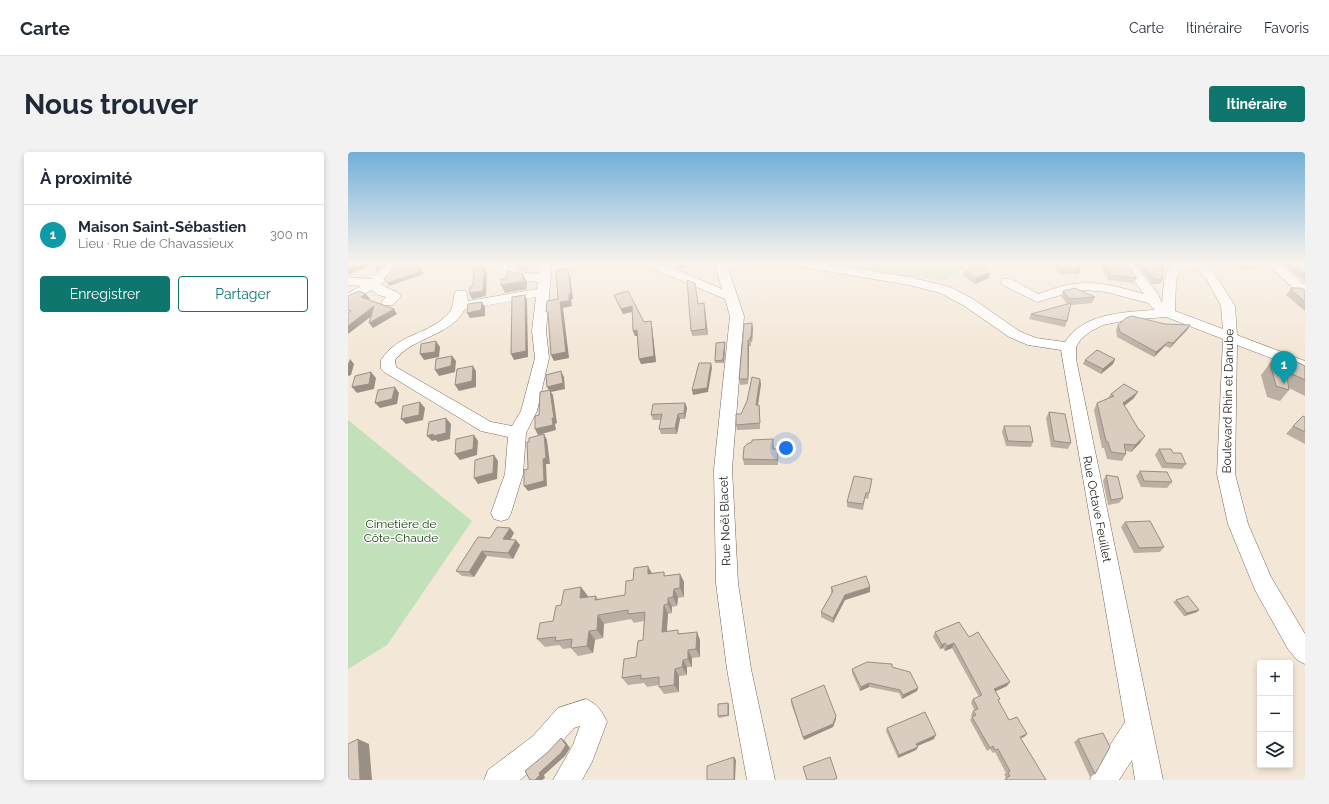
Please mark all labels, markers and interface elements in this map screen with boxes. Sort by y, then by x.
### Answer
text: Carte [20,17,70,39]
text: Carte [1129,20,1164,36]
text: Itinéraire [1186,20,1242,36]
text: Favoris [1264,20,1309,36]
button: Itinéraire [1209,86,1305,122]
text: Nous trouver [24,88,198,121]
text: À proximité [40,168,132,188]
text: Maison Saint-Sébastien [78,218,246,236]
text: 1 [50,227,56,242]
text: 300 m [270,227,308,242]
text: Lieu · Rue de Chavassieux [78,236,233,251]
button: Enregistrer [40,276,170,312]
button: Partager [178,276,308,312]
street label: Boulevard Rhin et Danube [1220,328,1236,474]
pin: 1 [1271,351,1297,384]
your location [776,438,796,458]
street label: Rue Octave Feuillet [1080,455,1114,563]
street label: Rue Noël Blacet [716,476,734,566]
park label: Cimetière de Côte-Chaude [364,517,438,545]
map controls [1257,660,1293,768]
button: + [1257,660,1293,696]
button: − [1257,696,1293,732]
button: layers [1257,732,1293,768]

